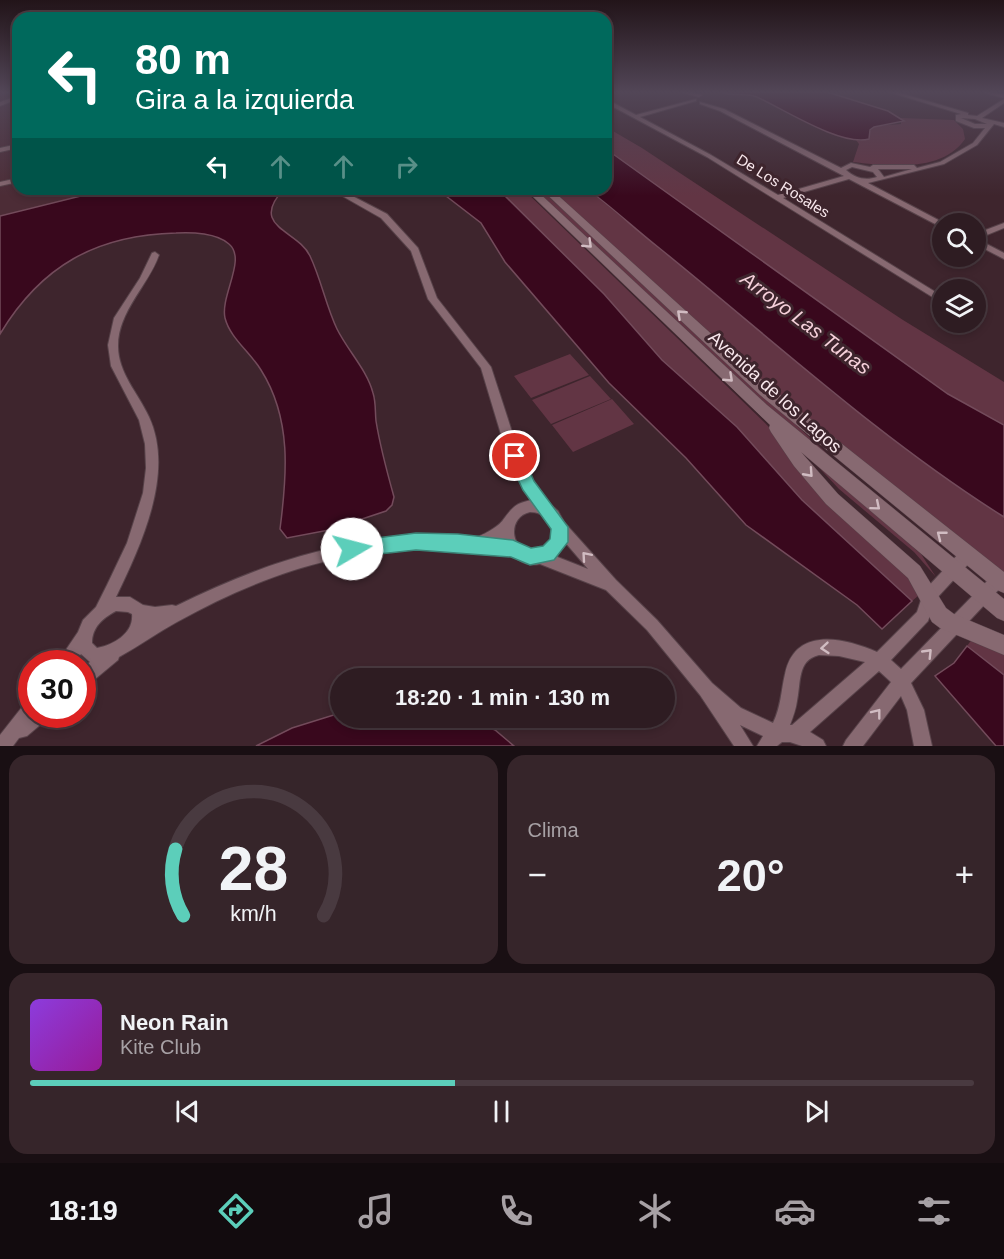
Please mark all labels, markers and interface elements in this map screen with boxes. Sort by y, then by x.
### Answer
icon: left [36,36,114,114]
text: 80 m [135,36,231,83]
text: Gira a la izquierda [135,85,354,115]
icon: left [201,150,234,183]
icon: ahead [264,150,297,183]
icon: ahead [327,150,360,183]
icon: right [390,150,423,183]
street label: De Los Rosales [734,150,833,221]
map controls [932,213,986,333]
button: search [932,213,986,267]
one-way arrow [580,236,591,247]
water label: Arroyo Las Tunas [736,267,875,379]
button: layers [932,279,986,333]
one-way arrow [677,310,687,321]
street label: Avenida de los Lagos [704,327,846,457]
one-way arrow [722,371,733,382]
pin [489,430,540,481]
icon: arrive [498,439,531,472]
one-way arrow [802,466,813,477]
one-way arrow [869,499,880,510]
position arrow [320,517,384,581]
one-way arrow [937,532,948,543]
one-way arrow [582,552,593,563]
one-way arrow [820,641,830,654]
one-way arrow [920,649,931,660]
speed limit sign: 30 [18,650,96,728]
text: 18:20 · 1 min · 130 m [395,685,610,710]
one-way arrow [869,709,880,720]
text: Clima [528,819,579,841]
text: 28 [219,834,288,903]
text: 20° [717,850,785,901]
text: − [528,856,547,893]
text: + [955,856,974,893]
text: km/h [230,903,276,927]
text: Neon Rain [120,1010,229,1035]
text: Kite Club [120,1036,201,1058]
icon: previous [171,1095,204,1128]
icon: pause [485,1095,518,1128]
icon: next [800,1095,833,1128]
icon: directions [215,1190,257,1232]
icon: music [355,1190,397,1232]
icon: phone [495,1190,537,1232]
icon: climate [634,1190,676,1232]
icon: car [774,1190,816,1232]
icon: filters [913,1190,955,1232]
text: 18:19 [49,1196,118,1226]

